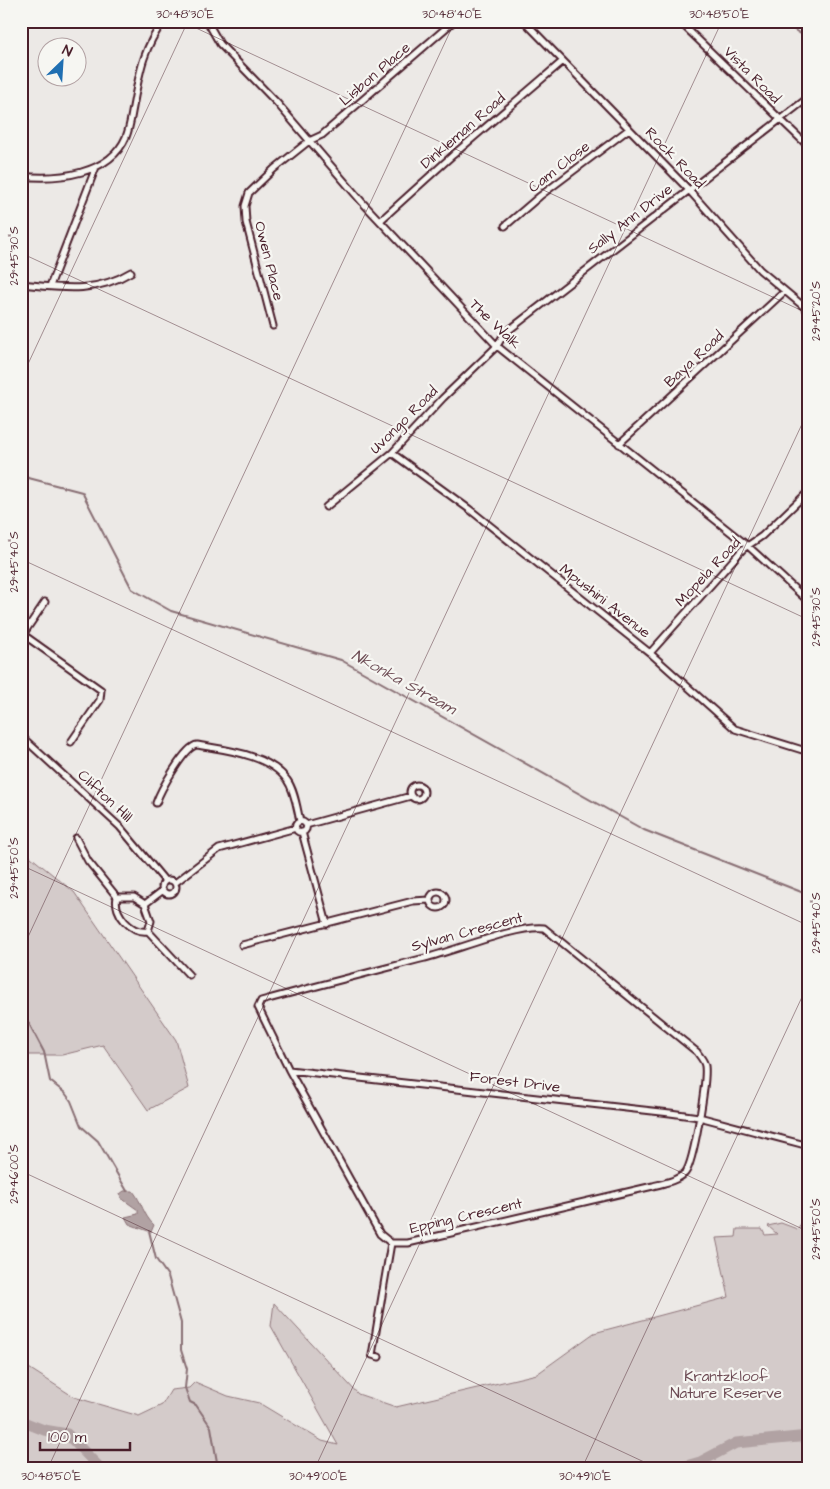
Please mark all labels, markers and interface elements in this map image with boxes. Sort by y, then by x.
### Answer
text: 30°48'30"E [156,6,214,23]
text: 30°48'40"E [422,6,482,23]
text: 30°48'50"E [689,6,749,23]
street label: Lisbon Place [335,37,415,111]
north arrow [38,38,88,88]
text: N [59,40,75,62]
street label: Vista Road [719,42,786,109]
street label: Dinkleman Road [416,88,510,174]
street label: Rock Road [640,123,710,194]
street label: Cam Close [524,136,594,198]
street label: Sally Ann Drive [583,179,678,260]
street label: Owen Place [249,219,289,303]
text: 29°45'30"S [6,226,23,286]
text: 29°45'20"S [808,281,825,341]
street label: The Walk [465,294,525,354]
street label: Baya Road [660,326,729,393]
street label: Uvongo Road [365,381,444,460]
text: 29°45'40"S [6,531,23,593]
street label: Mopela Road [670,533,746,611]
street label: Mpushini Avenue [555,559,655,643]
text: 29°45'30"S [808,587,825,647]
water label: Nkonka Stream [348,644,461,721]
street label: Clifton Hill [73,765,137,827]
text: 29°45'50"S [6,837,23,899]
text: 29°45'40"S [808,892,825,954]
street label: Sylvan Crescent [409,907,525,958]
street label: Forest Drive [469,1066,561,1098]
text: 29°46'00"S [6,1144,23,1204]
street label: Epping Crescent [408,1193,525,1240]
text: 29°45'50"S [808,1198,825,1260]
park label: Krantzkloof Nature Reserve [670,1366,782,1404]
scale bar [40,1419,130,1451]
text: 100 m [48,1427,87,1448]
text: 30°48'50"E [21,1468,81,1485]
text: 30°49'00"E [289,1468,347,1485]
text: 30°49'10"E [559,1468,611,1485]

